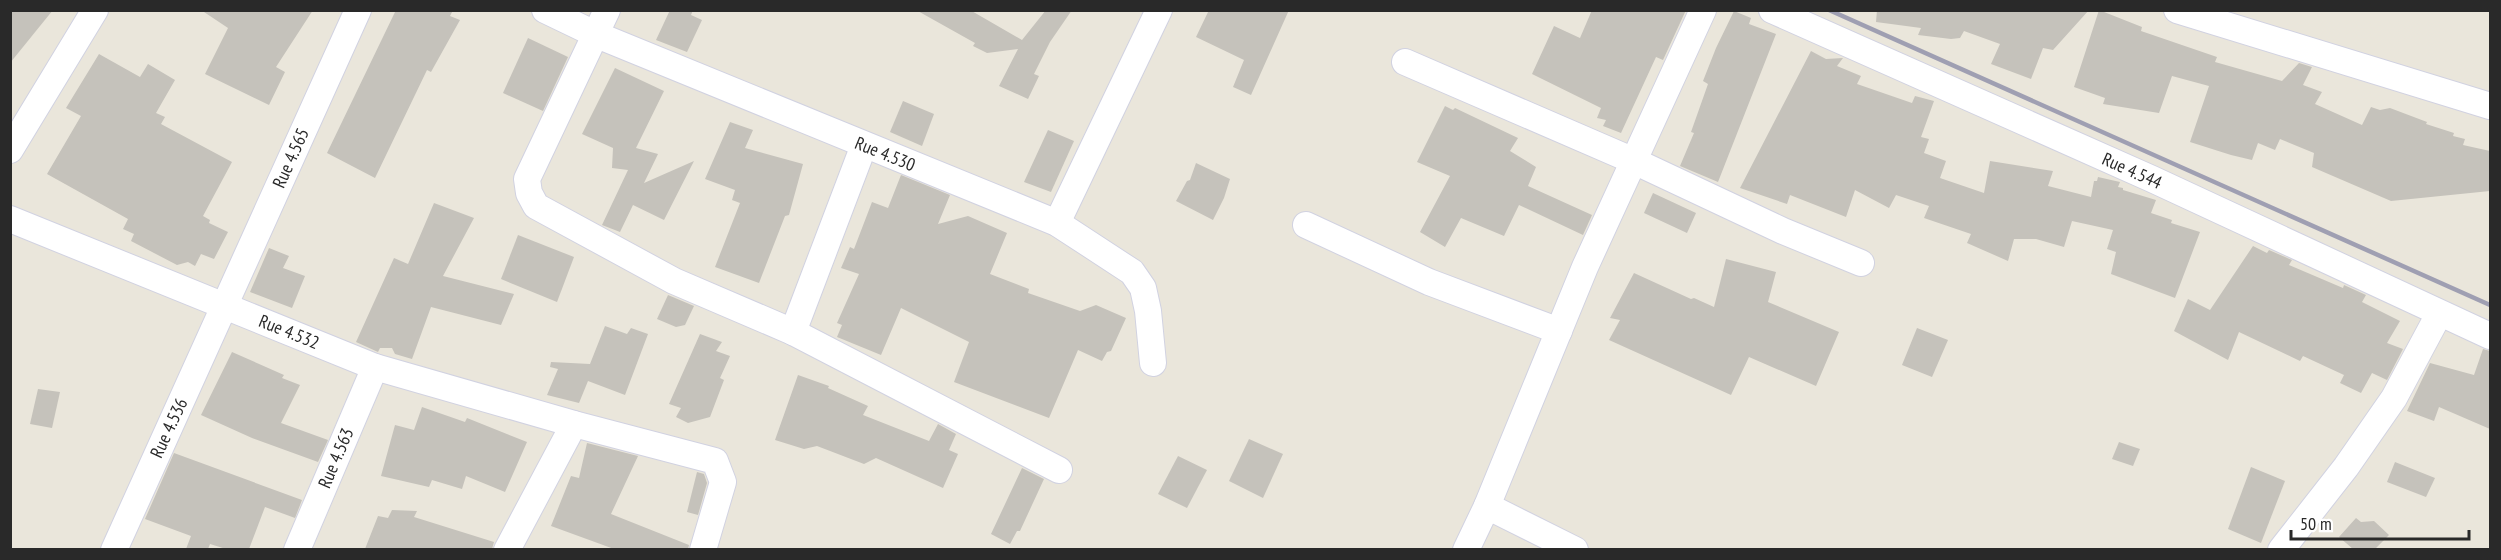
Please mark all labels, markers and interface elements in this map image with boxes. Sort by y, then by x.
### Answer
street label: Rue 4.565 [267,124,314,191]
street label: Rue 4.530 [852,131,919,176]
street label: Rue 4.544 [2099,147,2166,194]
street label: Rue 4.532 [256,309,323,354]
street label: Rue 4.536 [145,394,192,461]
street label: Rue 4.563 [313,424,358,491]
scale bar [2291,503,2470,541]
text: 50 m [2300,512,2332,535]

